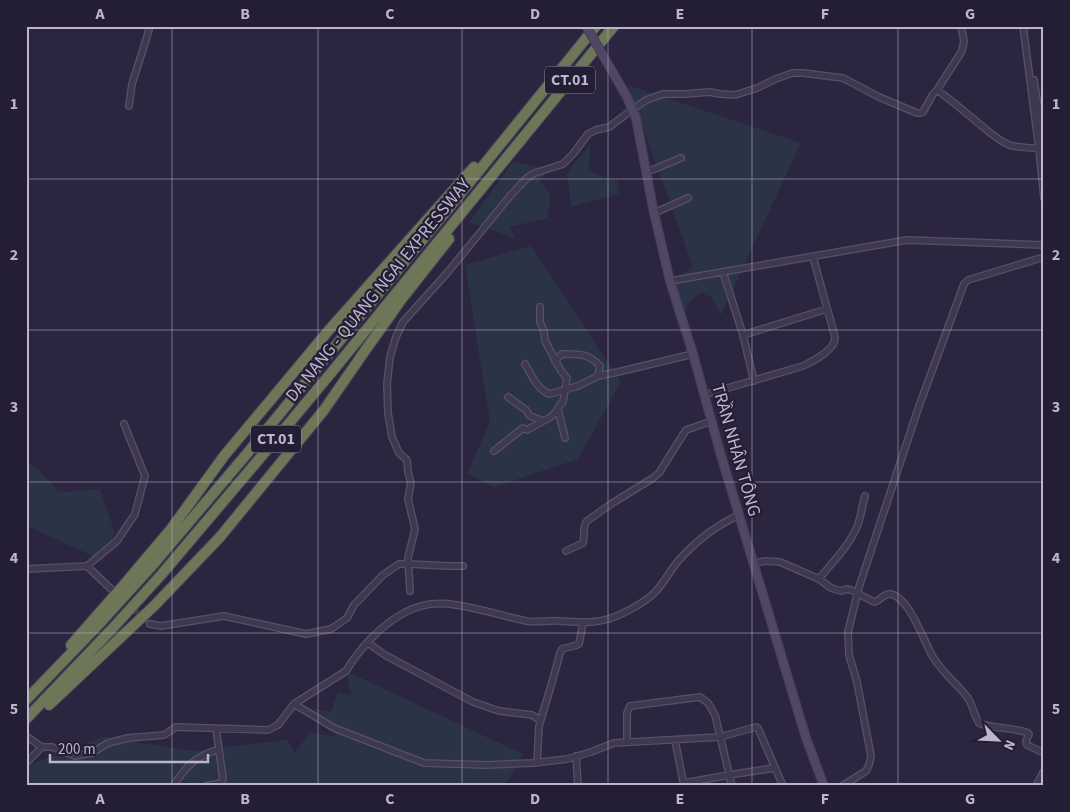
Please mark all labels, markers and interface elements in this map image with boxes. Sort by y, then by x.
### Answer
text: A [94,3,105,25]
text: B [240,3,250,25]
text: C [385,3,395,25]
text: D [530,3,540,25]
text: E [676,3,684,25]
text: F [821,3,829,25]
text: G [965,3,975,25]
road number: CT.01 [545,66,595,94]
text: 1 [10,93,18,115]
text: 1 [1052,93,1060,115]
street label: DA NANG - QUANG NGAI EXPRESSWAY [280,173,476,407]
text: 2 [10,244,18,266]
text: 2 [1052,244,1060,266]
street label: TRẦN NHÂN TÔNG [705,381,767,519]
text: 3 [10,396,18,418]
text: 3 [1052,396,1060,418]
road number: CT.01 [251,426,301,452]
text: 4 [10,547,19,569]
text: 4 [1052,547,1061,569]
text: 5 [10,698,18,720]
text: 5 [1052,698,1060,720]
north arrow [972,714,1022,764]
scale bar [50,732,208,764]
text: N [998,737,1020,753]
text: 200 m [58,739,96,760]
text: A [94,788,105,810]
text: B [240,788,250,810]
text: C [385,788,395,810]
text: D [530,788,540,810]
text: E [676,788,684,810]
text: F [821,788,829,810]
text: G [965,788,975,810]

